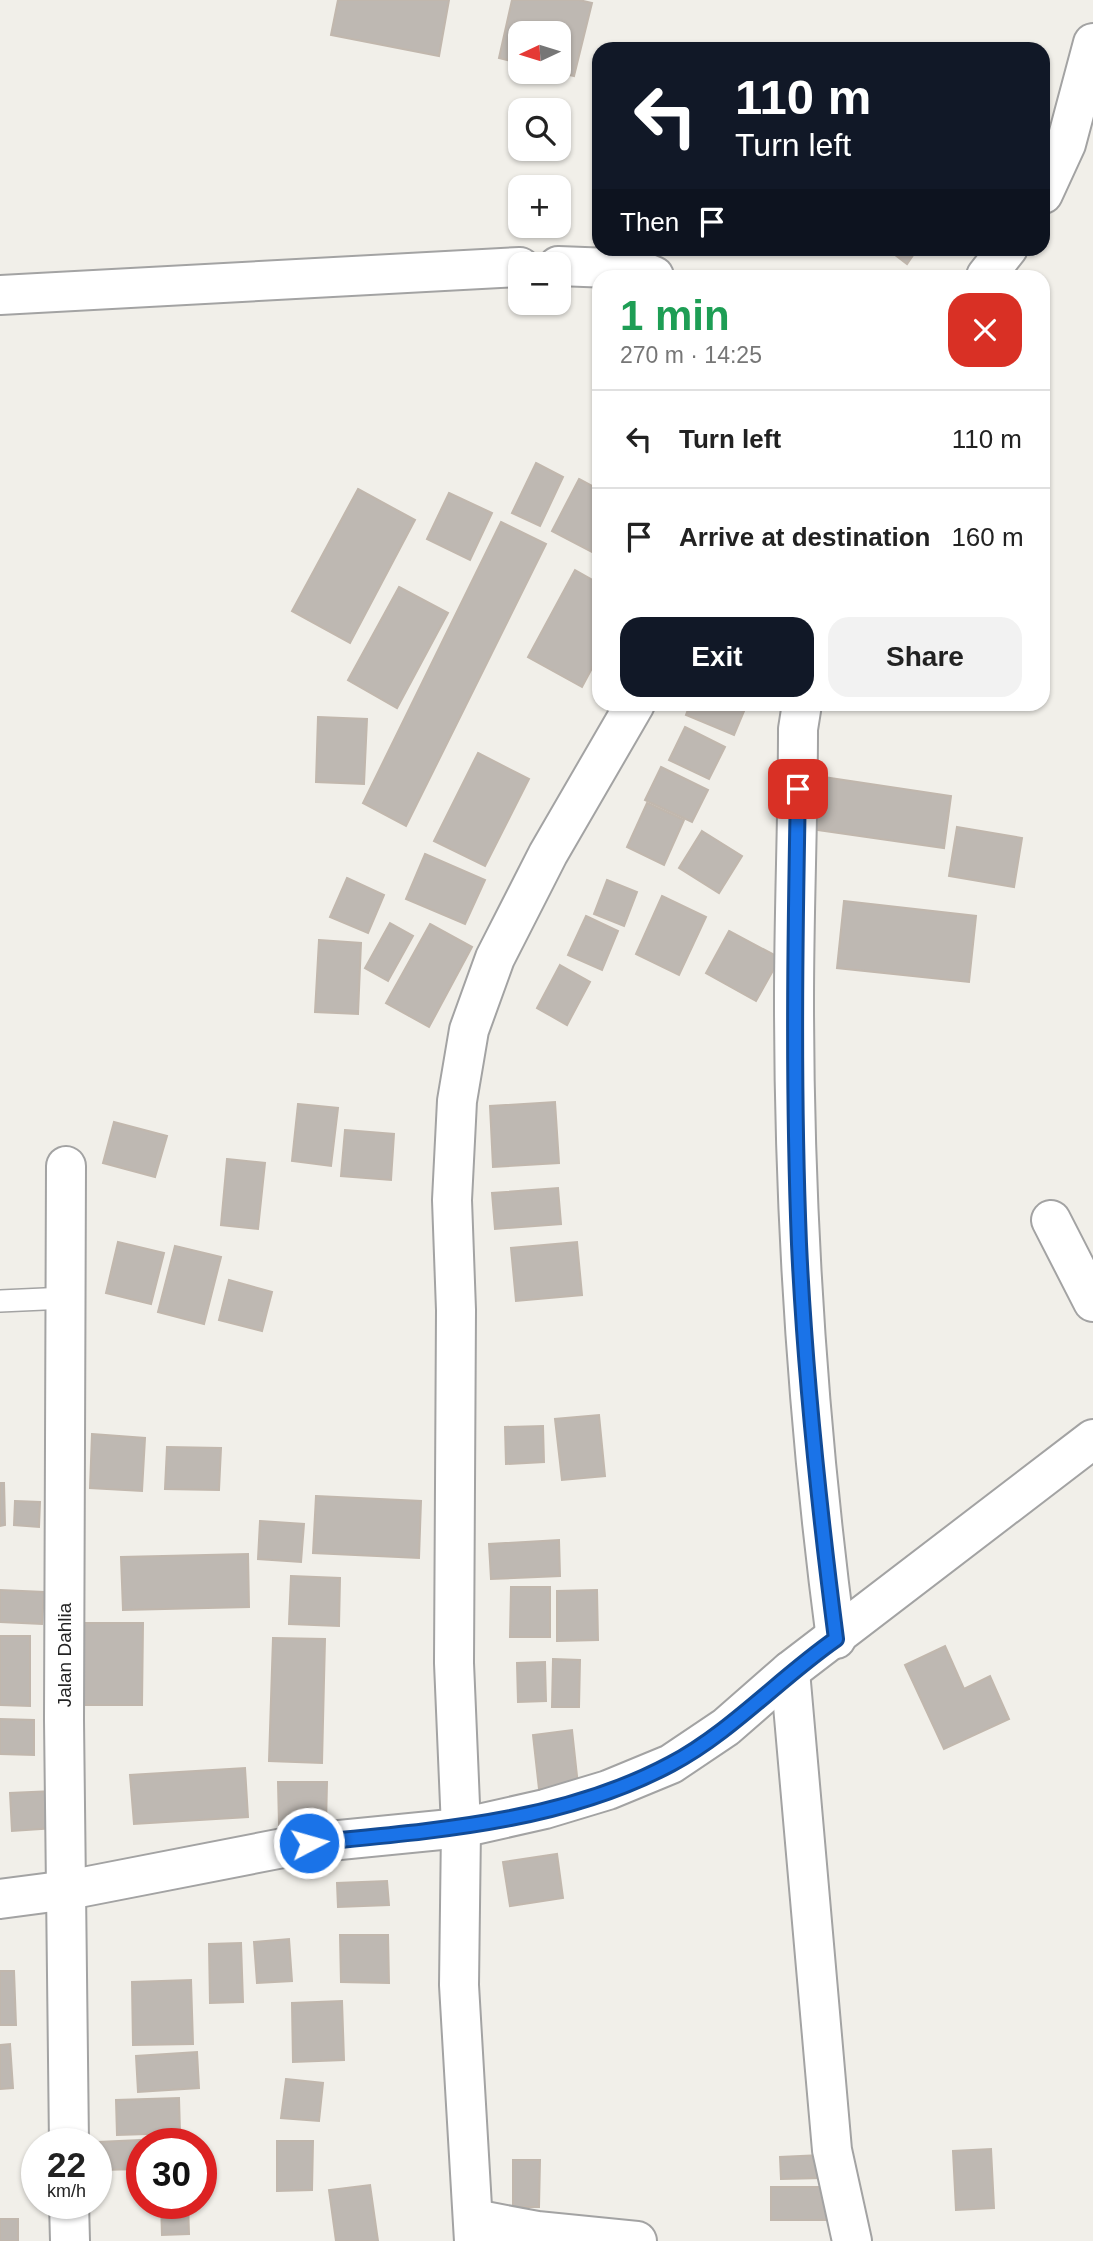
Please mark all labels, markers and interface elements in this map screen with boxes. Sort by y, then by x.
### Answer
north arrow [508,21,570,84]
map controls [508,21,571,315]
icon: left [620,70,711,161]
text: 110 m [735,70,871,124]
button: search [508,98,571,161]
text: Turn left [735,127,851,163]
button: + [508,175,571,238]
icon: arrive [693,203,731,241]
text: Then [620,207,679,237]
button: − [508,252,571,315]
text: 1 min [620,292,730,339]
button: close [948,293,1022,367]
text: 270 m · 14:25 [620,342,762,368]
icon: left [620,420,658,458]
text: Turn left [679,424,781,454]
text: 110 m [952,424,1022,454]
icon: arrive [620,518,658,556]
text: Arrive at destination [679,522,930,552]
text: 160 m [951,522,1024,552]
button: Exit [620,617,814,697]
button: Share [828,617,1022,697]
pin [768,759,828,819]
icon: arrive [779,770,817,808]
street label: Jalan Dahlia [54,1602,75,1707]
position arrow [272,1806,346,1880]
speed limit sign: 30 [126,2128,217,2219]
text: 22 [47,2145,86,2184]
text: km/h [47,2181,86,2201]

